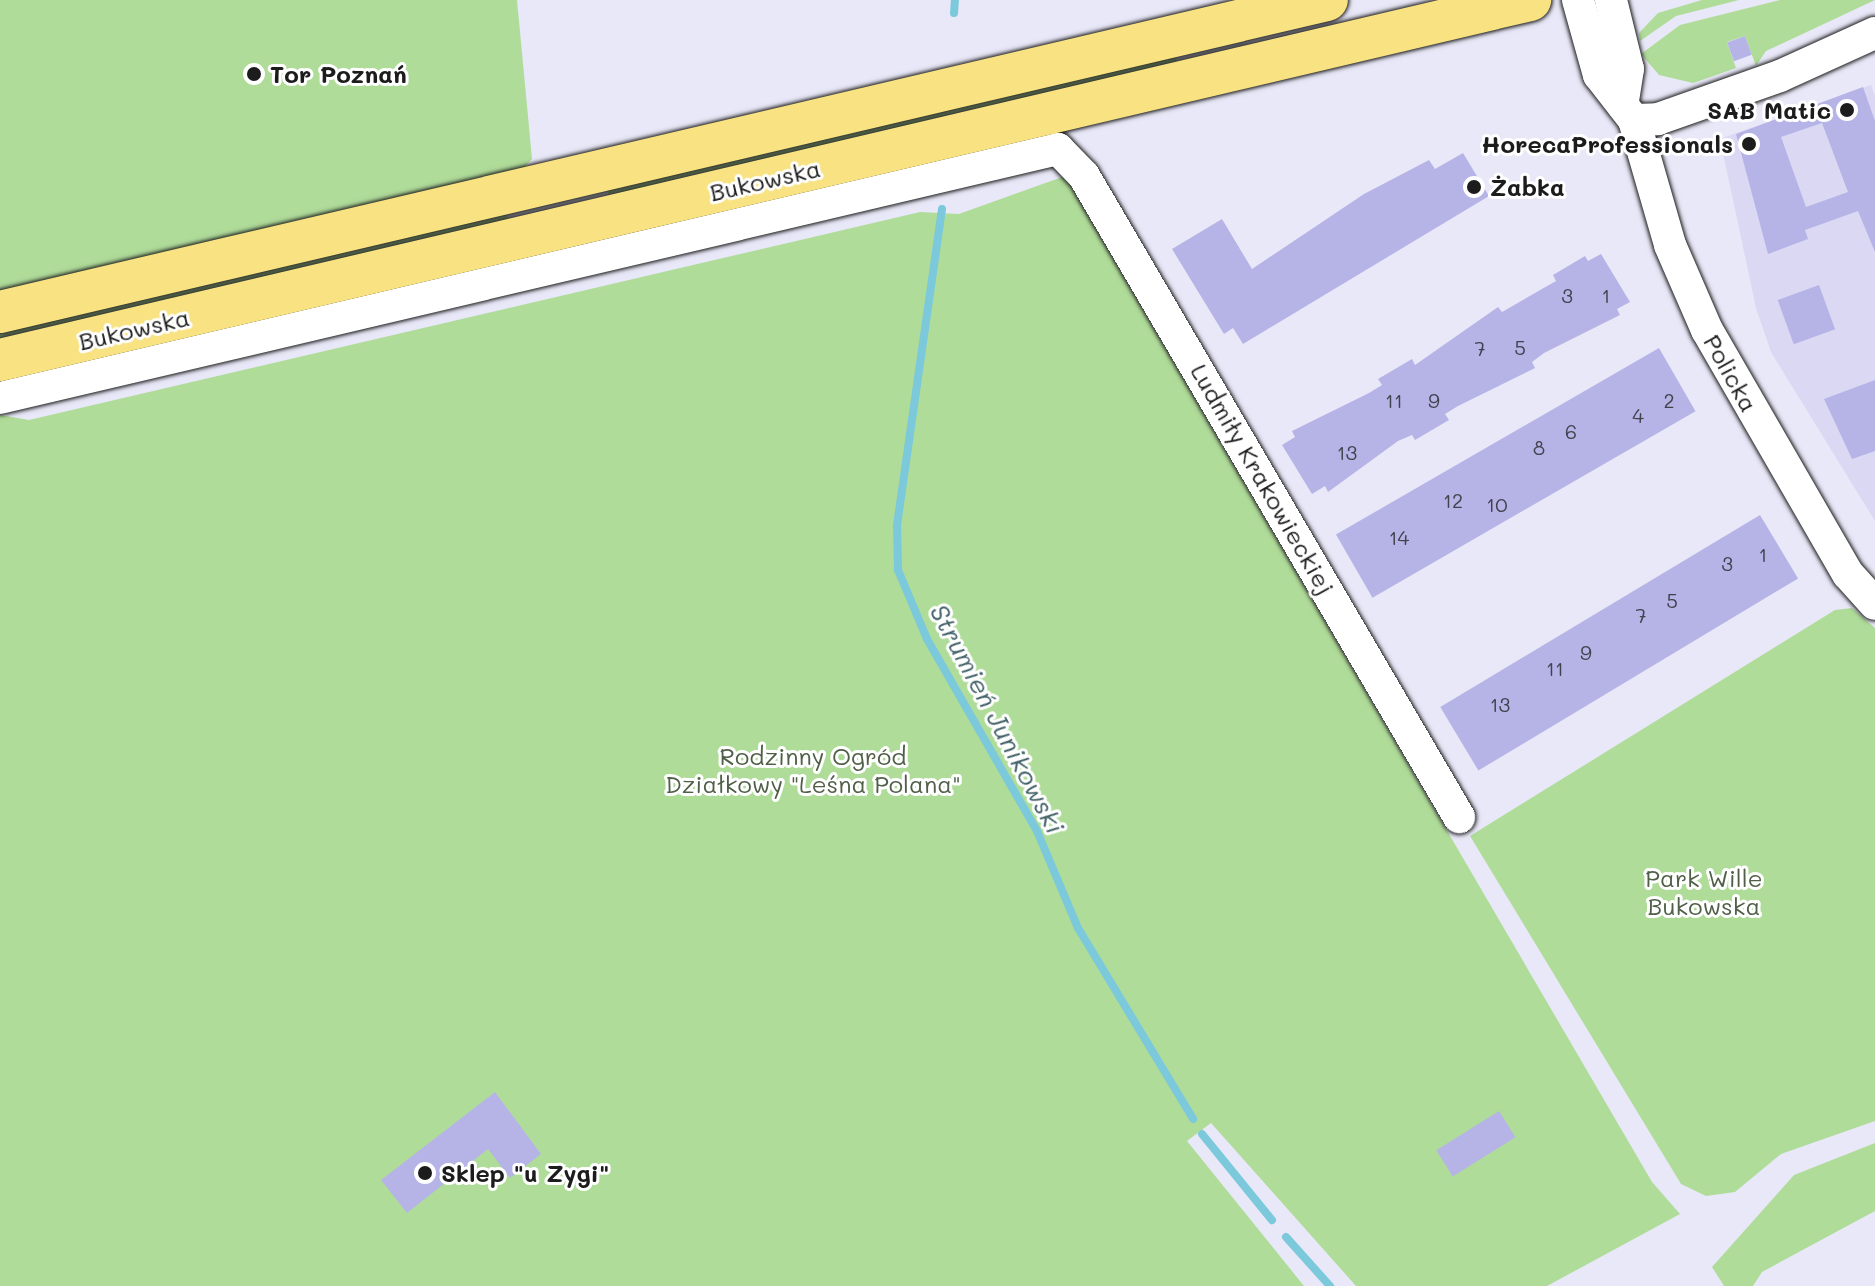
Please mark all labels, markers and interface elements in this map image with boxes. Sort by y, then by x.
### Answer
place label: Tor Poznań [270,60,407,88]
marker: Tor Poznań [245,65,263,83]
place label: SAB Matic [1707,96,1831,124]
marker: SAB Matic [1838,101,1856,119]
place label: HorecaProfessionals [1481,130,1733,158]
marker: HorecaProfessionals [1740,135,1758,153]
street label: Bukowska [707,153,823,207]
place label: Żabka [1490,173,1565,201]
marker: Żabka [1465,178,1483,196]
house number: 3 [1561,283,1573,307]
house number: 1 [1602,283,1610,307]
street label: Bukowska [76,302,192,356]
street label: Policka [1698,329,1764,417]
house number: 5 [1514,335,1526,359]
house number: 7 [1474,336,1486,360]
street label: Ludmiły Krakowieckiej [1185,359,1341,599]
house number: 11 [1385,388,1403,412]
house number: 9 [1428,388,1440,412]
house number: 2 [1663,388,1675,412]
house number: 4 [1632,403,1644,427]
house number: 6 [1565,419,1577,443]
house number: 8 [1533,435,1545,459]
house number: 13 [1337,440,1357,464]
house number: 12 [1443,488,1463,512]
house number: 10 [1486,492,1508,516]
house number: 14 [1389,525,1409,549]
house number: 1 [1759,542,1767,566]
house number: 3 [1721,551,1733,575]
house number: 5 [1666,588,1678,612]
water label: Strumień Junikowski [923,599,1071,839]
house number: 7 [1635,603,1647,627]
house number: 9 [1580,640,1592,664]
house number: 11 [1546,656,1564,680]
house number: 13 [1490,692,1510,716]
park label: Rodzinny Ogród Działkowy "Leśna Polana" [665,742,961,798]
park label: Park Wille Bukowska [1645,864,1763,920]
place label: Sklep "u Zygi" [441,1159,609,1187]
marker: Sklep "u Zygi" [416,1164,434,1182]

